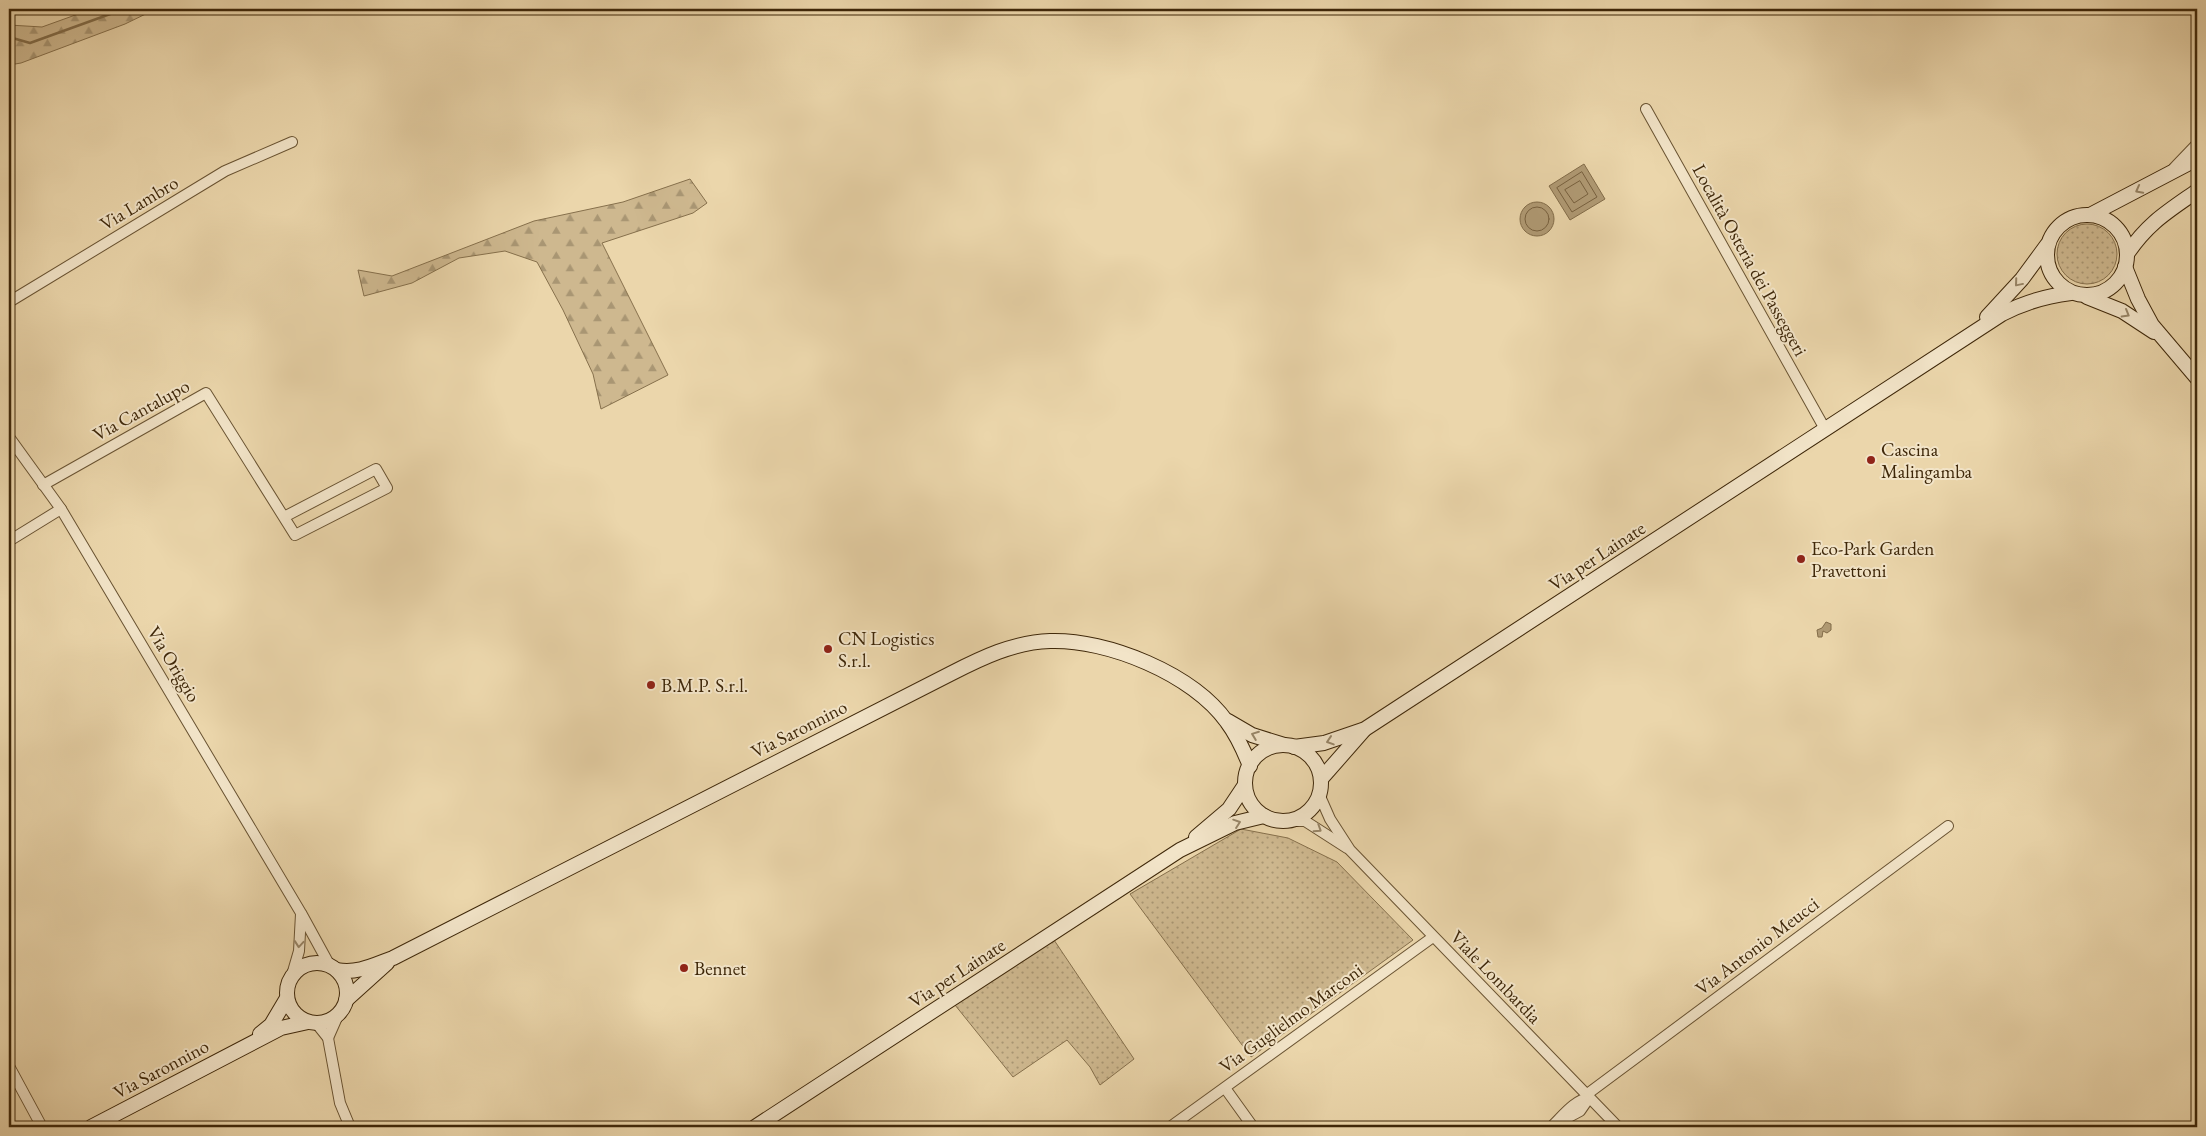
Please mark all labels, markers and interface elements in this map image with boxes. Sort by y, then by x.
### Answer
street label: Località Osteria dei Passeggeri [1687,160,1813,361]
street label: Via Lambro [95,170,183,236]
one-way arrow [2135,184,2144,194]
one-way arrow [2015,278,2024,287]
one-way arrow [2121,307,2130,317]
street label: Via Cantalupo [88,373,194,447]
place label: Cascina Malingamba [1881,437,1973,484]
marker: Cascina Malingamba [1865,454,1877,466]
street label: Via per Lainate [1544,516,1650,596]
place label: Eco-Park Garden Pravettoni [1811,536,1934,583]
marker: Eco-Park Garden Pravettoni [1795,553,1807,565]
street label: Via Origgio [142,621,206,707]
place label: CN Logistics S.r.l. [838,626,934,673]
marker: CN Logistics S.r.l. [822,643,834,655]
place label: B.M.P. S.r.l. [661,673,748,698]
marker: B.M.P. S.r.l. [645,679,657,691]
street label: Via Saronnino [747,694,851,764]
one-way arrow [1251,731,1260,742]
one-way arrow [1326,735,1335,745]
one-way arrow [1232,819,1241,829]
one-way arrow [1313,823,1322,833]
street label: Via Antonio Meucci [1690,891,1824,1001]
street label: Viale Lombardia [1445,925,1547,1029]
street label: Via per Lainate [904,933,1010,1013]
one-way arrow [294,941,305,949]
place label: Bennet [694,956,746,981]
street label: Via Guglielmo Marconi [1214,957,1368,1079]
marker: Bennet [678,962,690,974]
street label: Via Saronnino [109,1033,213,1105]

